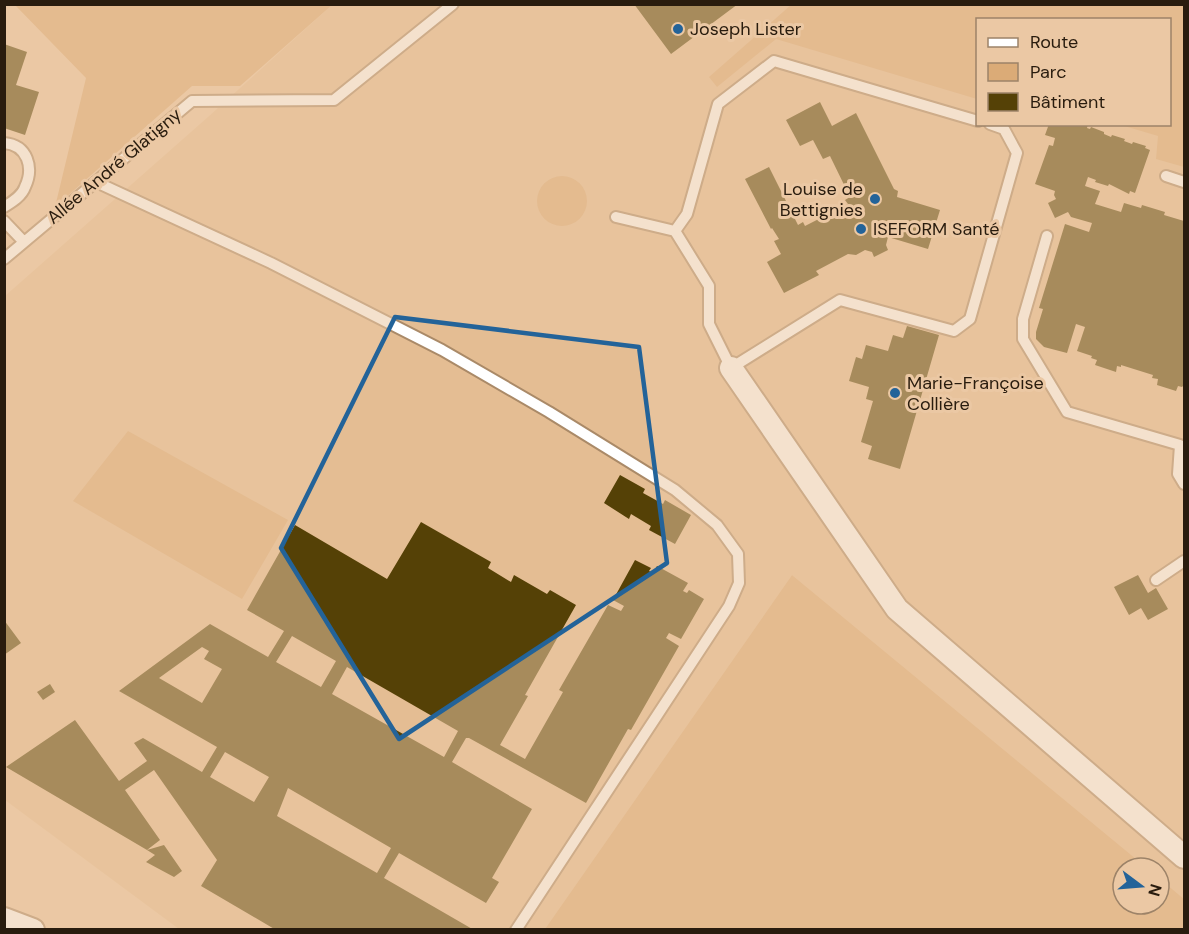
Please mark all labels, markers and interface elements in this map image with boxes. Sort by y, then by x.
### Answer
place label: Joseph Lister [690,17,802,41]
legend [976,18,1171,126]
marker: Joseph Lister [671,22,685,36]
text: Route [1030,30,1078,54]
text: Parc [1030,60,1066,84]
text: Bâtiment [1030,90,1105,114]
street label: Allée André Glatigny [42,103,186,229]
place label: Louise de Bettignies [780,177,863,222]
marker: Louise de Bettignies [868,192,882,206]
place label: ISEFORM Santé [873,217,1000,241]
marker: ISEFORM Santé [854,222,868,236]
place label: Marie-Françoise Collière [907,371,1044,416]
marker: Marie-Françoise Collière [888,386,902,400]
north arrow [1111,856,1171,916]
text: N [1143,881,1167,899]

